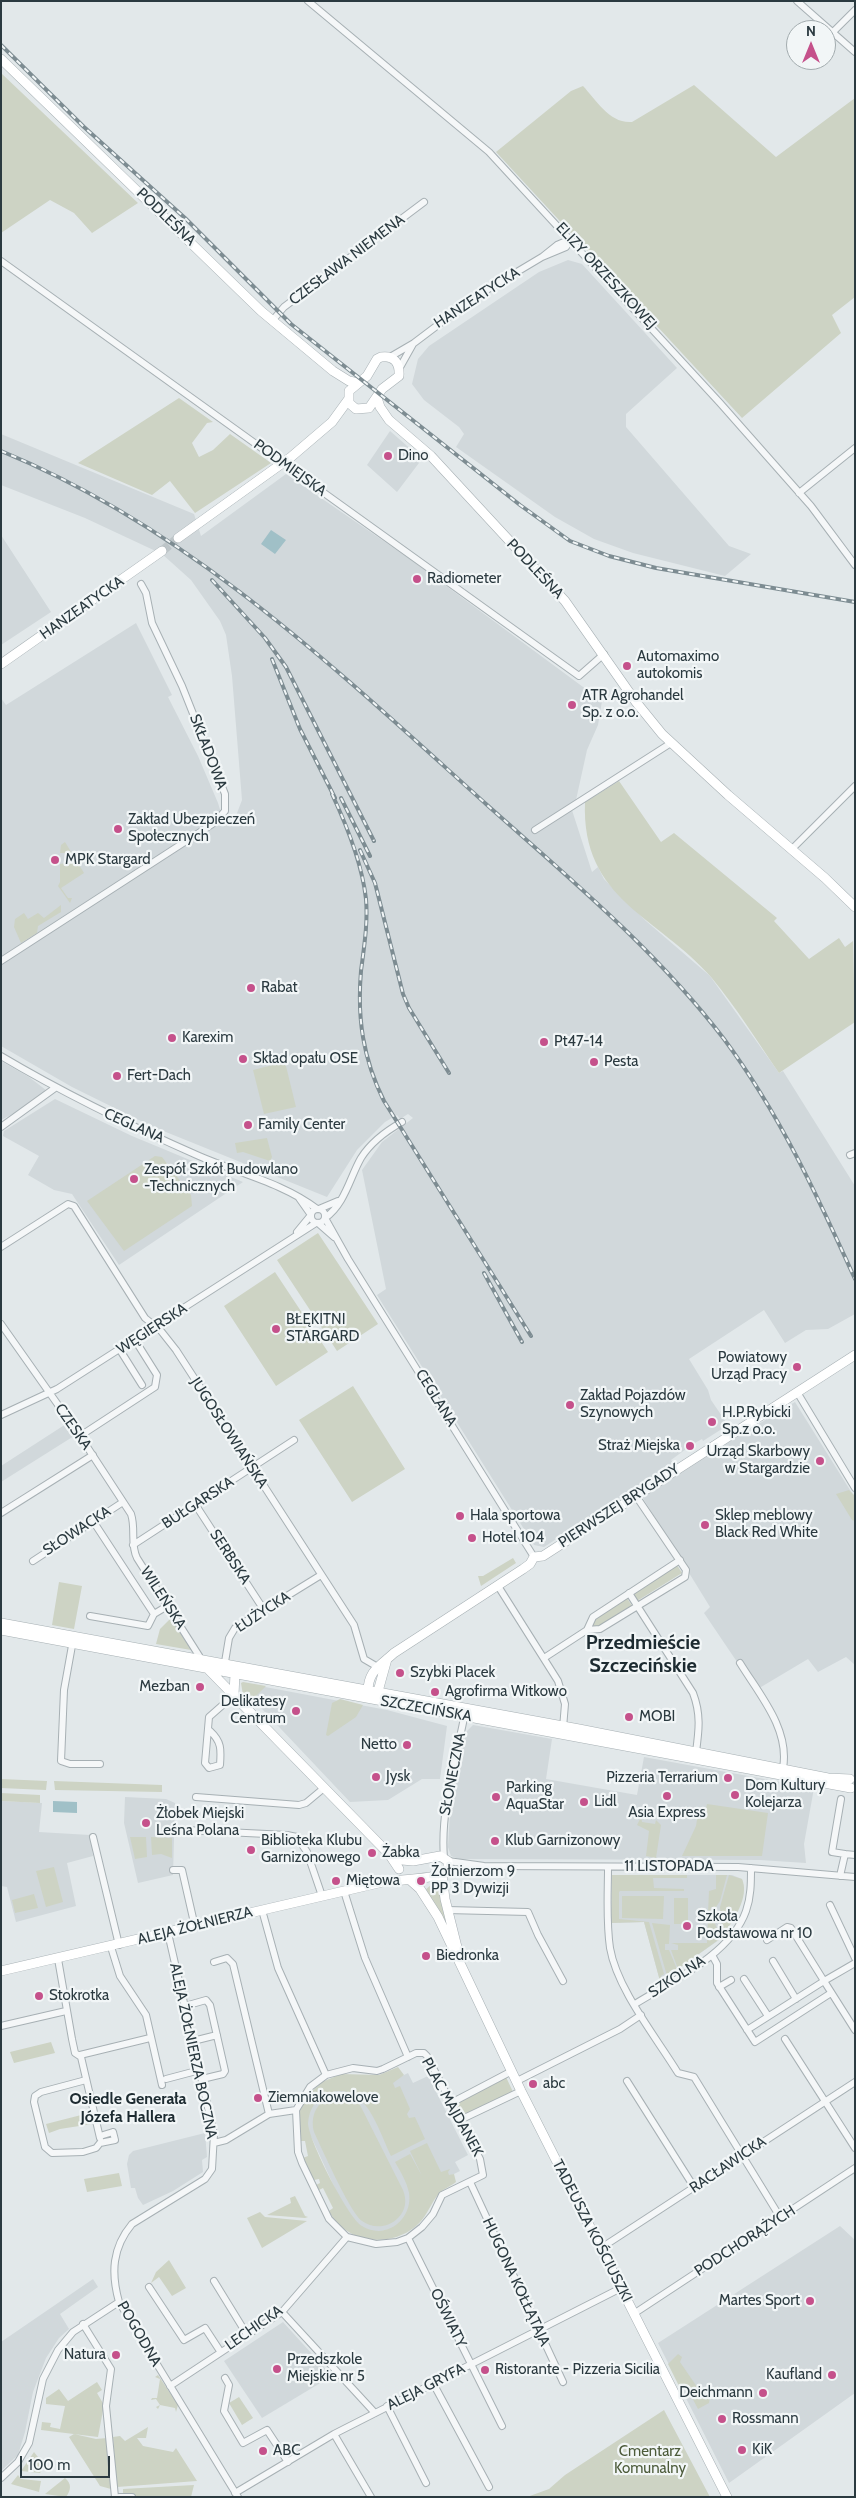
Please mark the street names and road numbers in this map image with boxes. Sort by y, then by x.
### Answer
street label: PODLEŚNA [133,184,199,250]
street label: CZESŁAWA NIEMENA [286,211,408,309]
street label: ELIZY ORZESZKOWEJ [552,219,660,333]
street label: HANZEATYCKA [431,264,523,332]
street label: PODMIEJSKA [250,436,330,500]
street label: PODLEŚNA [503,535,567,603]
street label: HANZEATYCKA [37,572,127,644]
street label: SKŁADOWA [185,712,231,792]
street label: CEGLANA [101,1105,167,1147]
street label: WĘGIERSKA [113,1300,191,1358]
street label: CEGLANA [411,1366,461,1430]
street label: JUGOSŁOWIAŃSKA [187,1374,271,1492]
street label: CZESKA [51,1400,95,1454]
street label: PIERWSZEJ BRYGADY [555,1460,683,1552]
street label: BUŁGARSKA [159,1473,237,1533]
street label: SŁOWACKA [40,1502,114,1560]
street label: SERBSKA [206,1526,254,1588]
street label: WILEŃSKA [136,1563,190,1633]
street label: ŁUŻYCKA [232,1588,294,1636]
street label: SZCZECIŃSKA [379,1692,473,1726]
street label: SŁONECZNA [436,1731,470,1817]
street label: 11 LISTOPADA [624,1858,714,1876]
street label: ALEJA ŻOŁNIERZA [136,1903,254,1949]
street label: SZKOLNA [645,1952,709,2002]
street label: ALEJA ŻOŁNIERZA BOCZNA [166,1961,220,2141]
street label: PLAC MAJDANEK [417,2054,487,2160]
street label: RACŁAWICKA [686,2133,770,2197]
street label: TADEUSZA KOŚCIUSZKI [548,2157,636,2305]
street label: PODCHORĄŻYCH [691,2202,799,2280]
street label: HUGONA KOŁŁĄTAJA [478,2215,554,2349]
street label: OŚWIATY [426,2286,470,2350]
street label: POGODNA [113,2298,165,2370]
street label: LECHICKA [222,2302,286,2354]
street label: ALEJA GRYFA [384,2360,468,2414]

